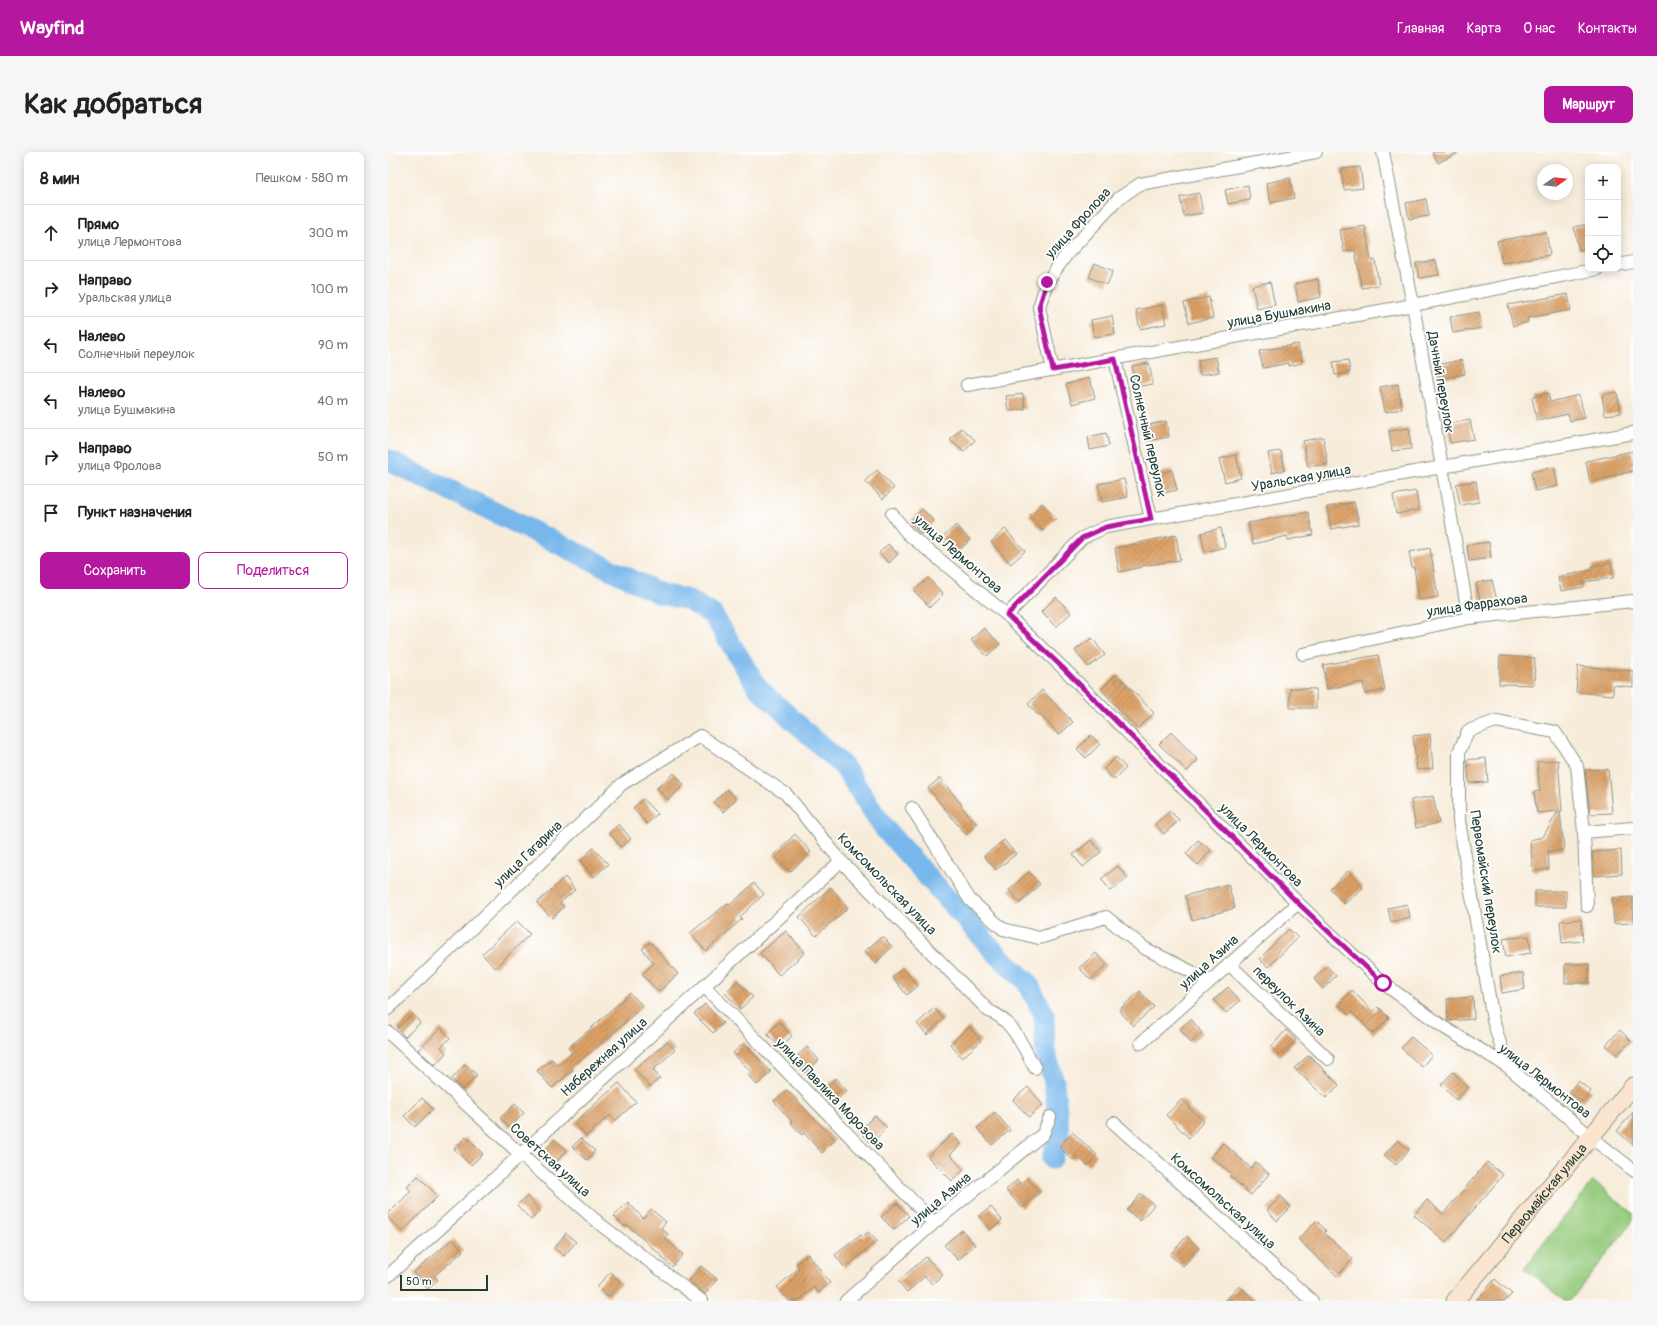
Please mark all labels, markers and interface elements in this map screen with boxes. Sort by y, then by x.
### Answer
text: Wayfind [20,16,84,40]
text: Главная [1397,20,1444,37]
text: Карта [1466,20,1501,37]
text: О нас [1523,20,1556,37]
text: Контакты [1578,20,1637,37]
button: Маршрут [1544,86,1633,123]
text: Как добраться [24,87,202,122]
north arrow [1537,164,1573,200]
map controls [1585,164,1621,272]
button: + [1585,164,1621,200]
text: 8 мин [40,168,80,189]
text: Пешком · 580 m [256,170,348,186]
street label: улица Фролова [1041,184,1114,263]
button: − [1585,200,1621,236]
text: Прямо [78,215,119,234]
icon: ahead [40,222,62,244]
text: 300 m [309,225,348,241]
text: улица Лермонтова [78,234,182,250]
button: locate [1585,236,1621,272]
text: Направо [78,271,132,290]
route end [1038,273,1056,291]
icon: right [40,278,62,300]
text: 100 m [311,281,348,297]
text: Уральская улица [78,290,171,306]
street label: улица Бушмакина [1225,297,1332,332]
text: Налево [78,327,125,346]
street label: Дачный переулок [1423,329,1458,434]
icon: left [40,334,62,356]
text: 90 m [318,337,348,353]
text: Солнечный переулок [78,346,195,362]
street label: Солнечный переулок [1126,373,1170,499]
text: Налево [78,383,125,402]
icon: left [40,390,62,412]
text: 40 m [317,393,348,409]
text: улица Бушмакина [78,402,175,418]
text: Направо [78,439,132,458]
icon: right [40,446,62,468]
text: 50 m [318,449,348,465]
text: улица Фролова [78,458,161,474]
street label: Уральская улица [1250,461,1352,495]
icon: arrive [40,502,62,524]
text: Пункт назначения [78,503,192,522]
street label: улица Лермонтова [910,510,1006,597]
button: Сохранить [40,552,190,589]
button: Поделиться [198,552,348,589]
street label: улица Фаррахова [1425,590,1528,621]
street label: улица Лермонтова [1215,799,1306,890]
street label: Первомайский переулок [1466,809,1506,955]
street label: улица Гагарина [489,817,566,892]
street label: Комсомольская улица [834,829,940,939]
street label: улица Азина [1175,931,1242,994]
street label: переулок Азина [1249,962,1329,1040]
route start [1374,974,1392,992]
street label: Набережная улица [557,1014,651,1100]
street label: улица Павлика Морозова [771,1034,888,1154]
street label: улица Лермонтова [1495,1039,1594,1122]
street label: Советская улица [506,1119,594,1201]
street label: Первомайская улица [1498,1140,1590,1246]
street label: Комсомольская улица [1167,1149,1279,1253]
street label: улица Азина [907,1169,975,1230]
scale bar [400,1273,488,1292]
text: 50 m [406,1275,432,1288]

